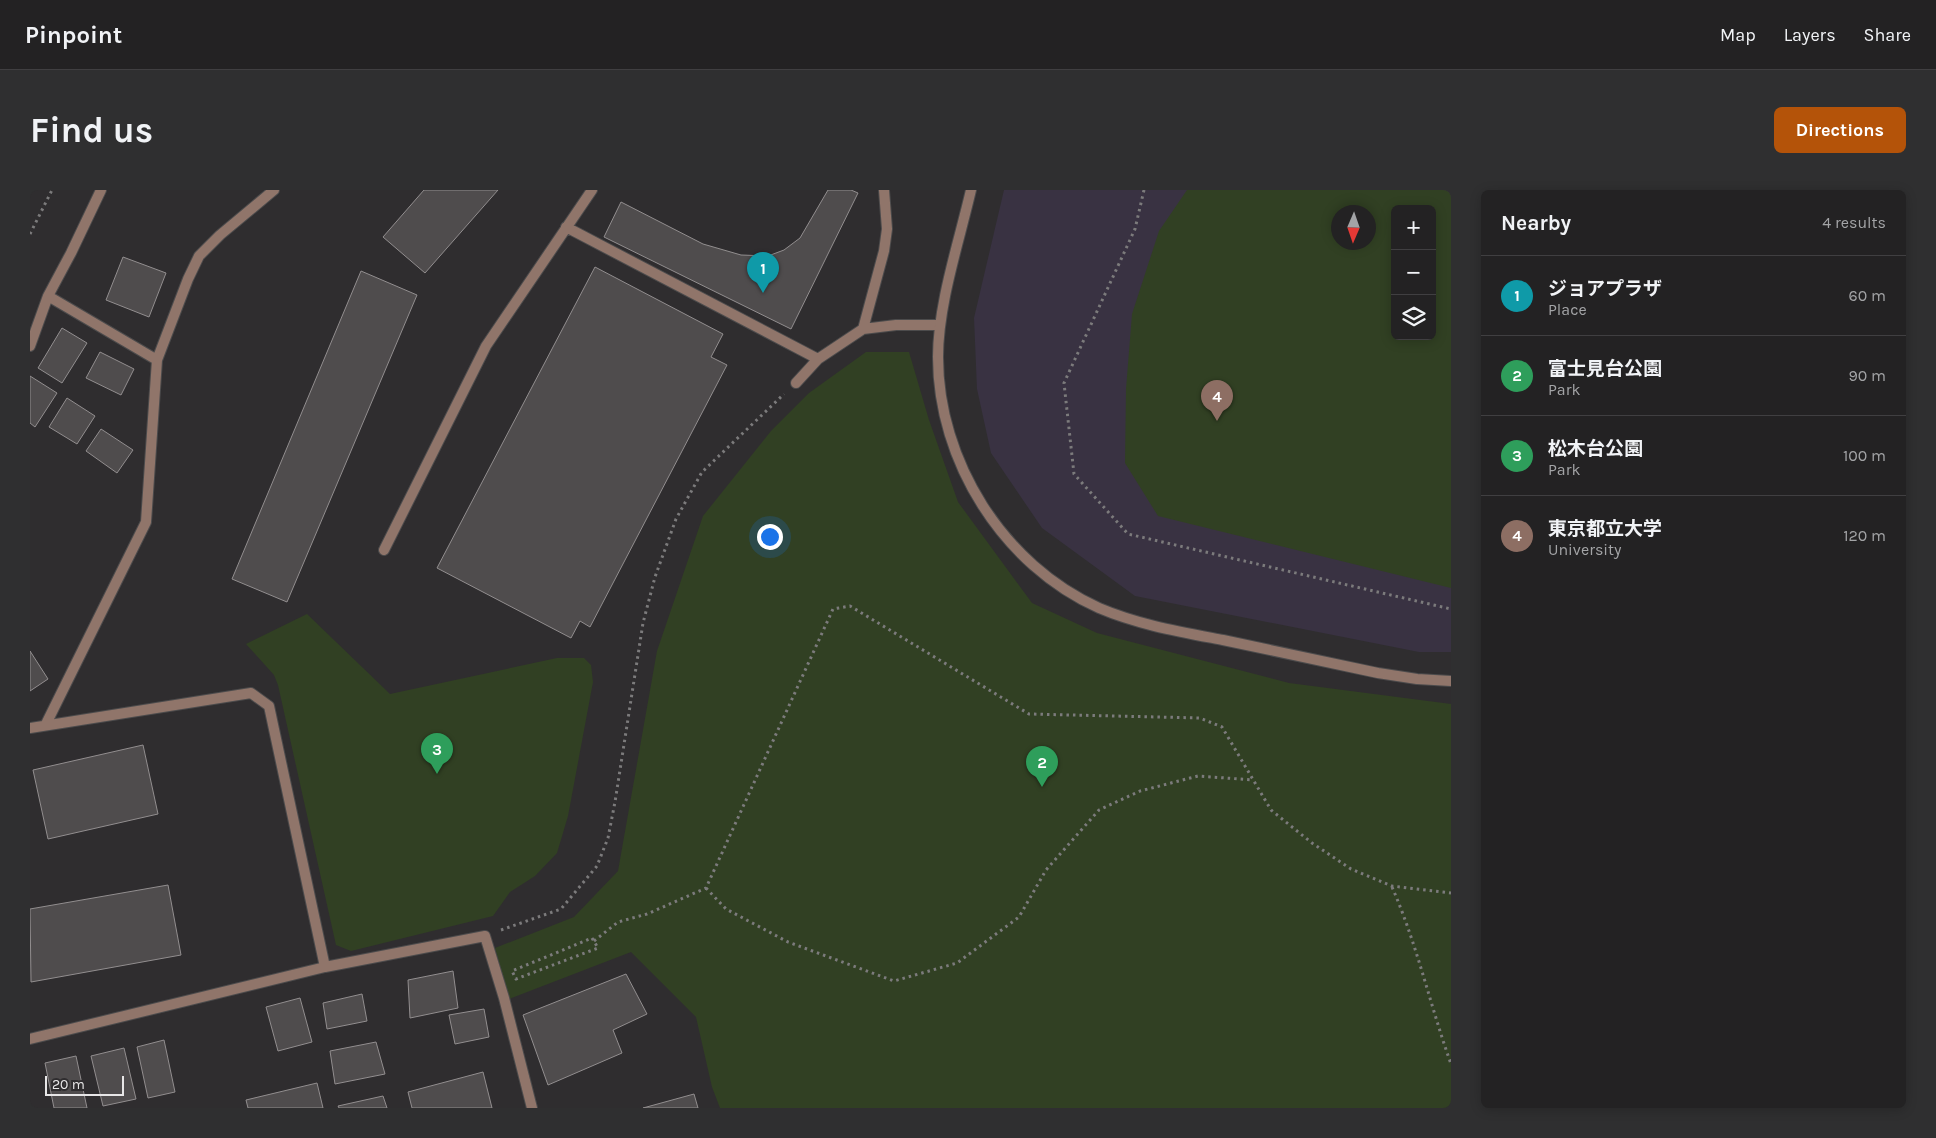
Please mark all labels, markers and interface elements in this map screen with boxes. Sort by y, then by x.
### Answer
text: Pinpoint [25,21,122,49]
text: Map [1720,24,1756,46]
text: Layers [1784,24,1836,46]
text: Share [1864,24,1911,46]
button: Directions [1774,107,1906,153]
text: Find us [30,110,153,151]
north arrow [1331,205,1376,250]
map controls [1391,205,1436,340]
button: + [1391,205,1436,250]
text: Nearby [1501,211,1571,235]
text: 4 results [1822,213,1886,232]
button: − [1391,250,1436,295]
pin: 1 [747,252,779,293]
text: ジョアプラザ [1548,278,1662,300]
text: 1 [1514,286,1520,305]
text: 60 m [1849,286,1886,305]
button: layers [1391,295,1436,340]
text: Place [1548,300,1587,319]
text: 富士見台公園 [1548,358,1662,380]
text: 2 [1512,366,1522,385]
text: 90 m [1848,366,1886,385]
pin: 4 [1201,380,1233,421]
text: Park [1548,380,1580,399]
text: 松木台公園 [1548,438,1643,460]
text: 3 [1512,446,1522,465]
text: 100 m [1843,446,1886,465]
text: Park [1548,460,1580,479]
text: 東京都立大学 [1548,518,1662,540]
your location [757,524,783,550]
text: 4 [1512,526,1522,545]
text: 120 m [1843,526,1886,545]
text: University [1548,540,1622,559]
pin: 3 [421,733,453,774]
pin: 2 [1026,746,1058,787]
scale bar [45,1073,124,1096]
text: 20 m [52,1076,85,1093]

